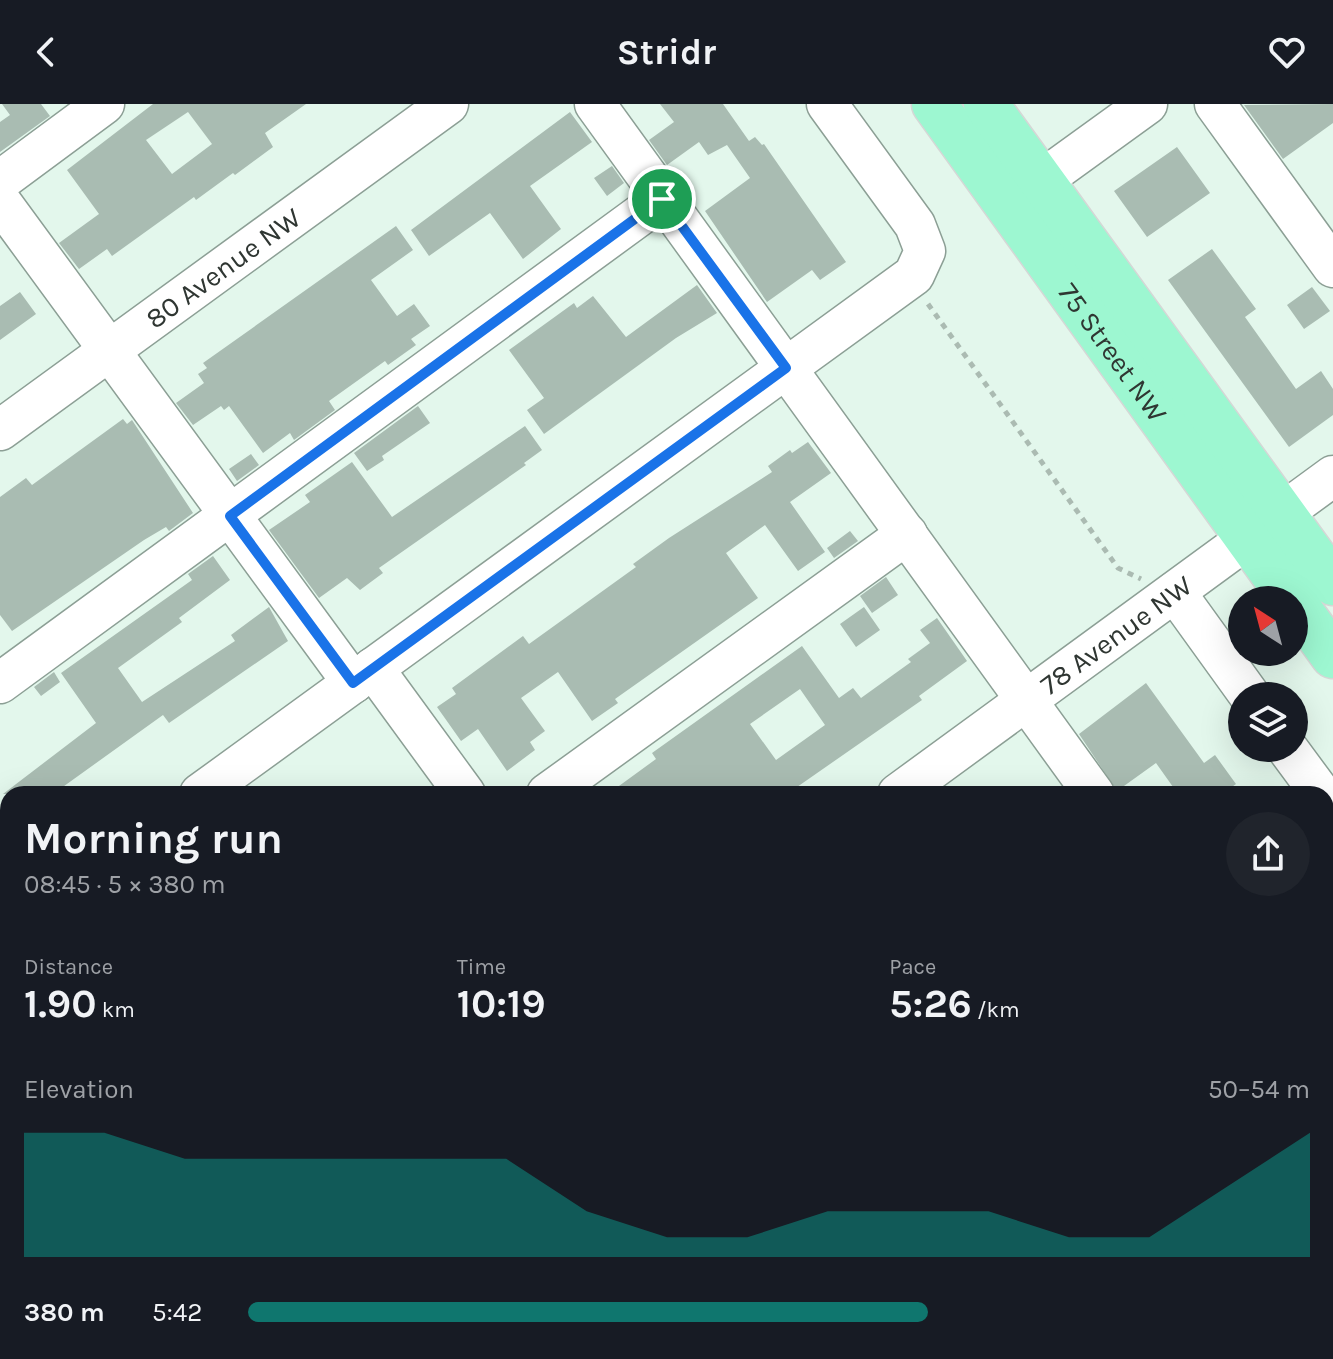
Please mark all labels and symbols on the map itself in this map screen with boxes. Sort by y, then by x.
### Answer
pin [628,165,696,233]
street label: 80 Avenue NW [140,201,307,335]
street label: 75 Street NW [1051,277,1174,428]
street label: 78 Avenue NW [1034,569,1199,702]
north arrow [1228,586,1308,666]

